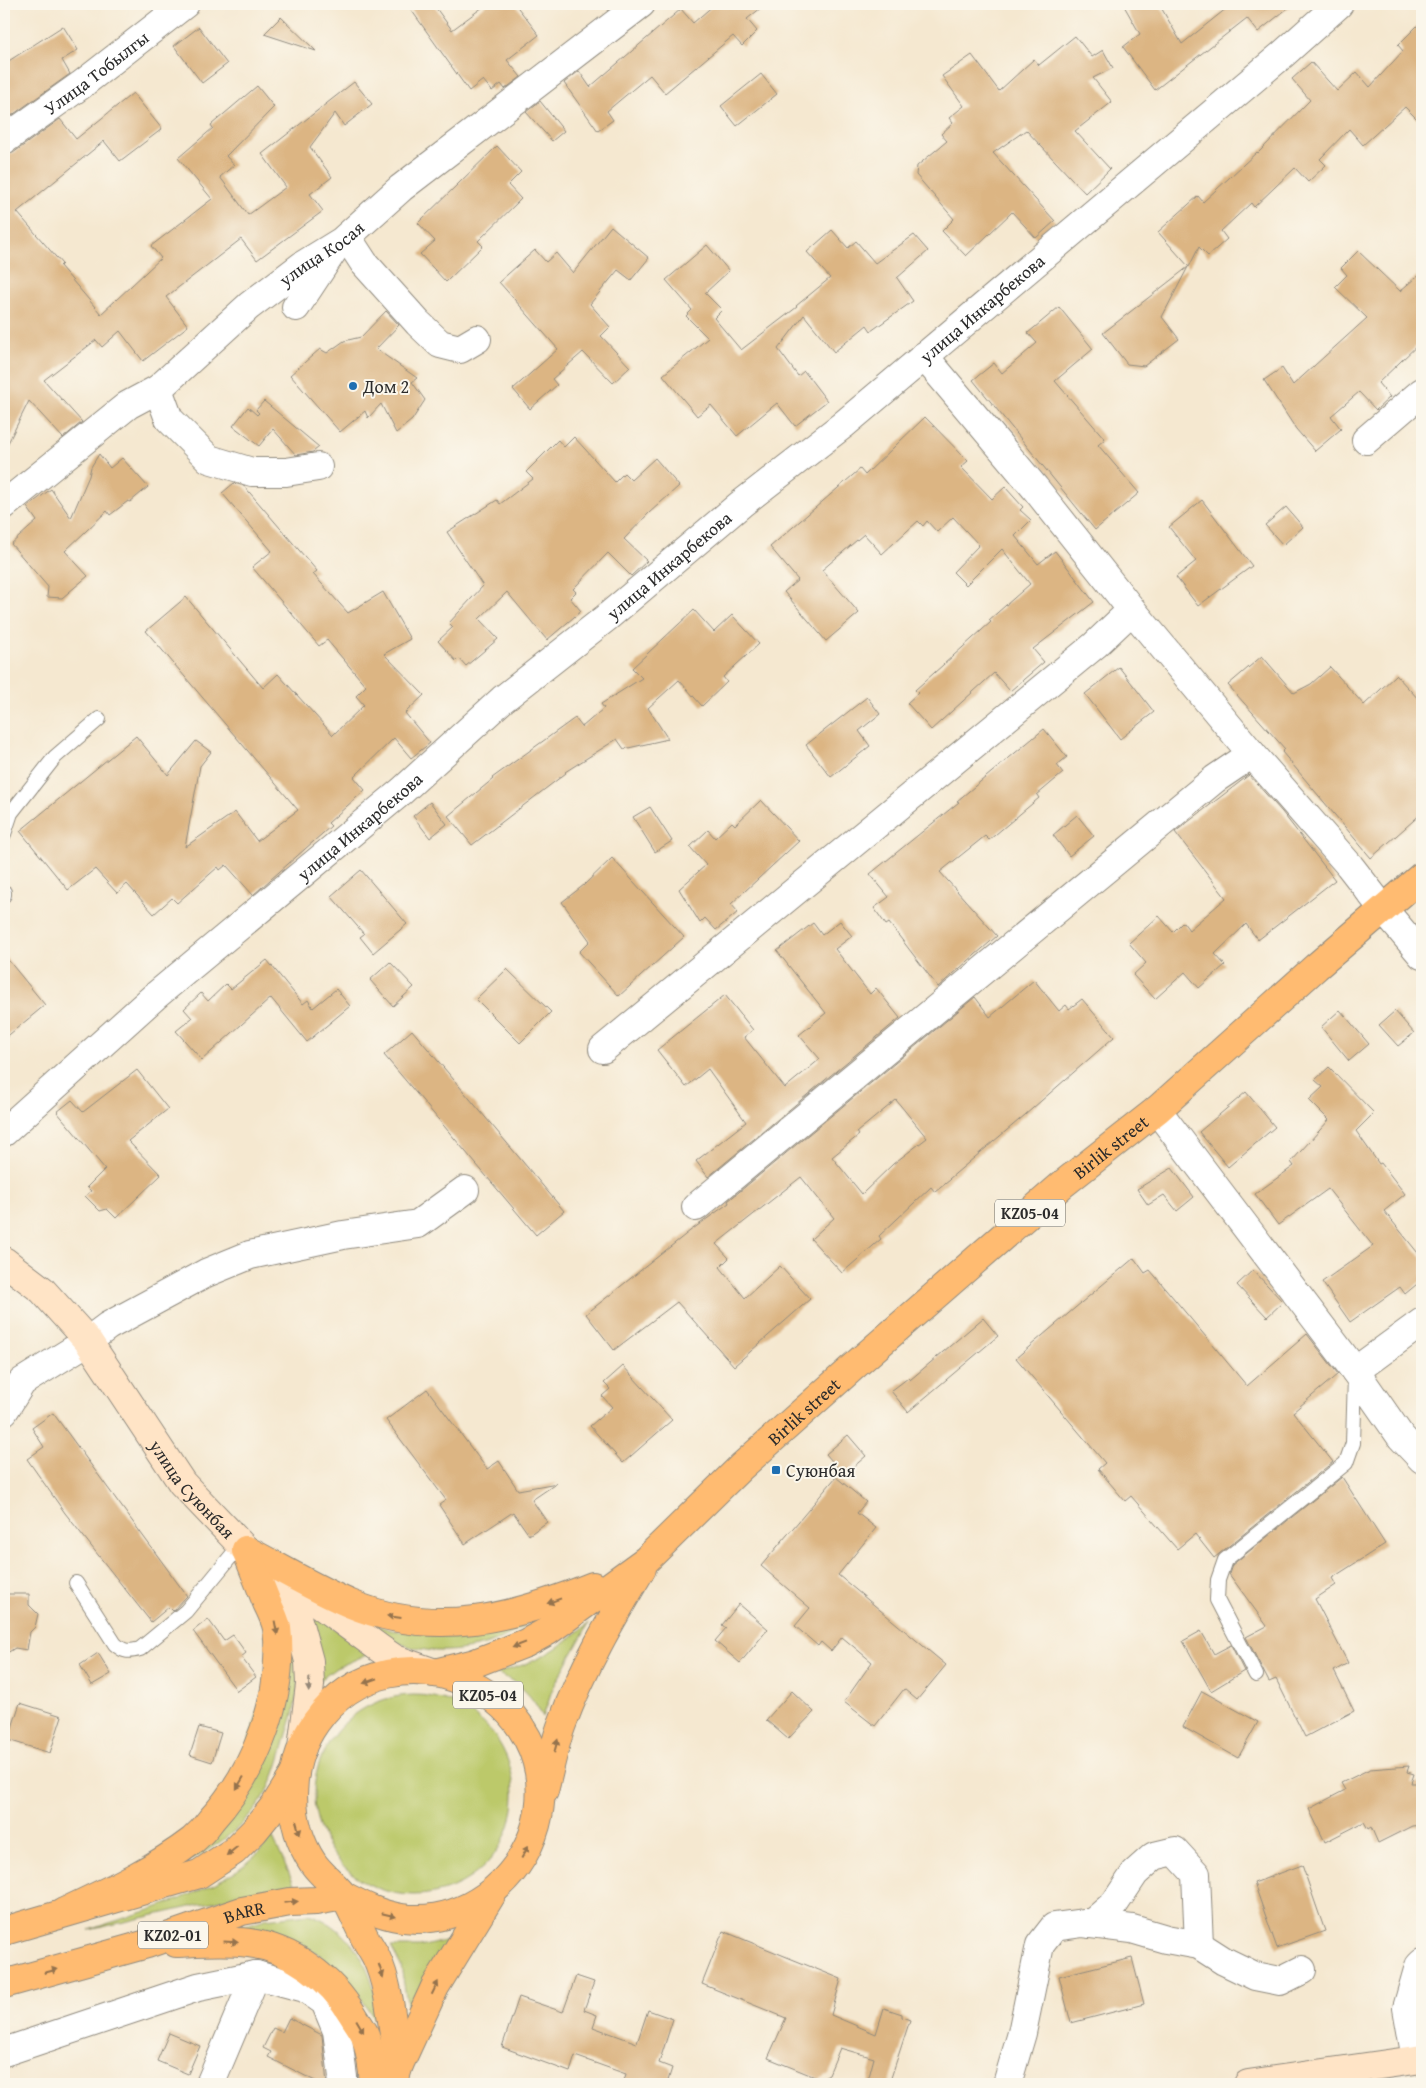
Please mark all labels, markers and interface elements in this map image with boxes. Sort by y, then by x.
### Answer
street label: Улица Тобылгы [38,24,154,121]
street label: улица Косая [272,214,370,293]
street label: улица Инкарбекова [912,247,1051,369]
place label: Дом 2 [362,373,409,400]
marker: Дом 2 [347,380,359,392]
street label: улица Инкарбекова [599,504,738,626]
street label: улица Инкарбекова [290,765,428,887]
street label: Birlik street [1067,1108,1155,1185]
road number: KZ05-04 [995,1200,1065,1226]
street label: Birlik street [761,1371,847,1451]
street label: улица Суюнбая [143,1433,242,1545]
place label: Суюнбая [786,1457,855,1484]
marker: Суюнбая [770,1464,782,1476]
one-way arrow [546,1597,561,1605]
one-way arrow [386,1612,402,1620]
one-way arrow [272,1621,280,1637]
one-way arrow [511,1641,526,1649]
one-way arrow [305,1677,313,1693]
one-way arrow [362,1677,377,1685]
road number: KZ05-04 [453,1682,523,1708]
one-way arrow [552,1738,560,1753]
one-way arrow [235,1777,244,1790]
one-way arrow [294,1821,302,1836]
one-way arrow [521,1845,529,1859]
one-way arrow [226,1846,239,1857]
street label: BARR [220,1893,268,1930]
one-way arrow [283,1898,299,1906]
one-way arrow [381,1911,396,1919]
road number: KZ02-01 [138,1922,208,1948]
one-way arrow [223,1938,239,1946]
one-way arrow [377,1964,385,1979]
one-way arrow [43,1966,58,1974]
one-way arrow [432,1981,440,1995]
one-way arrow [356,2019,364,2034]

